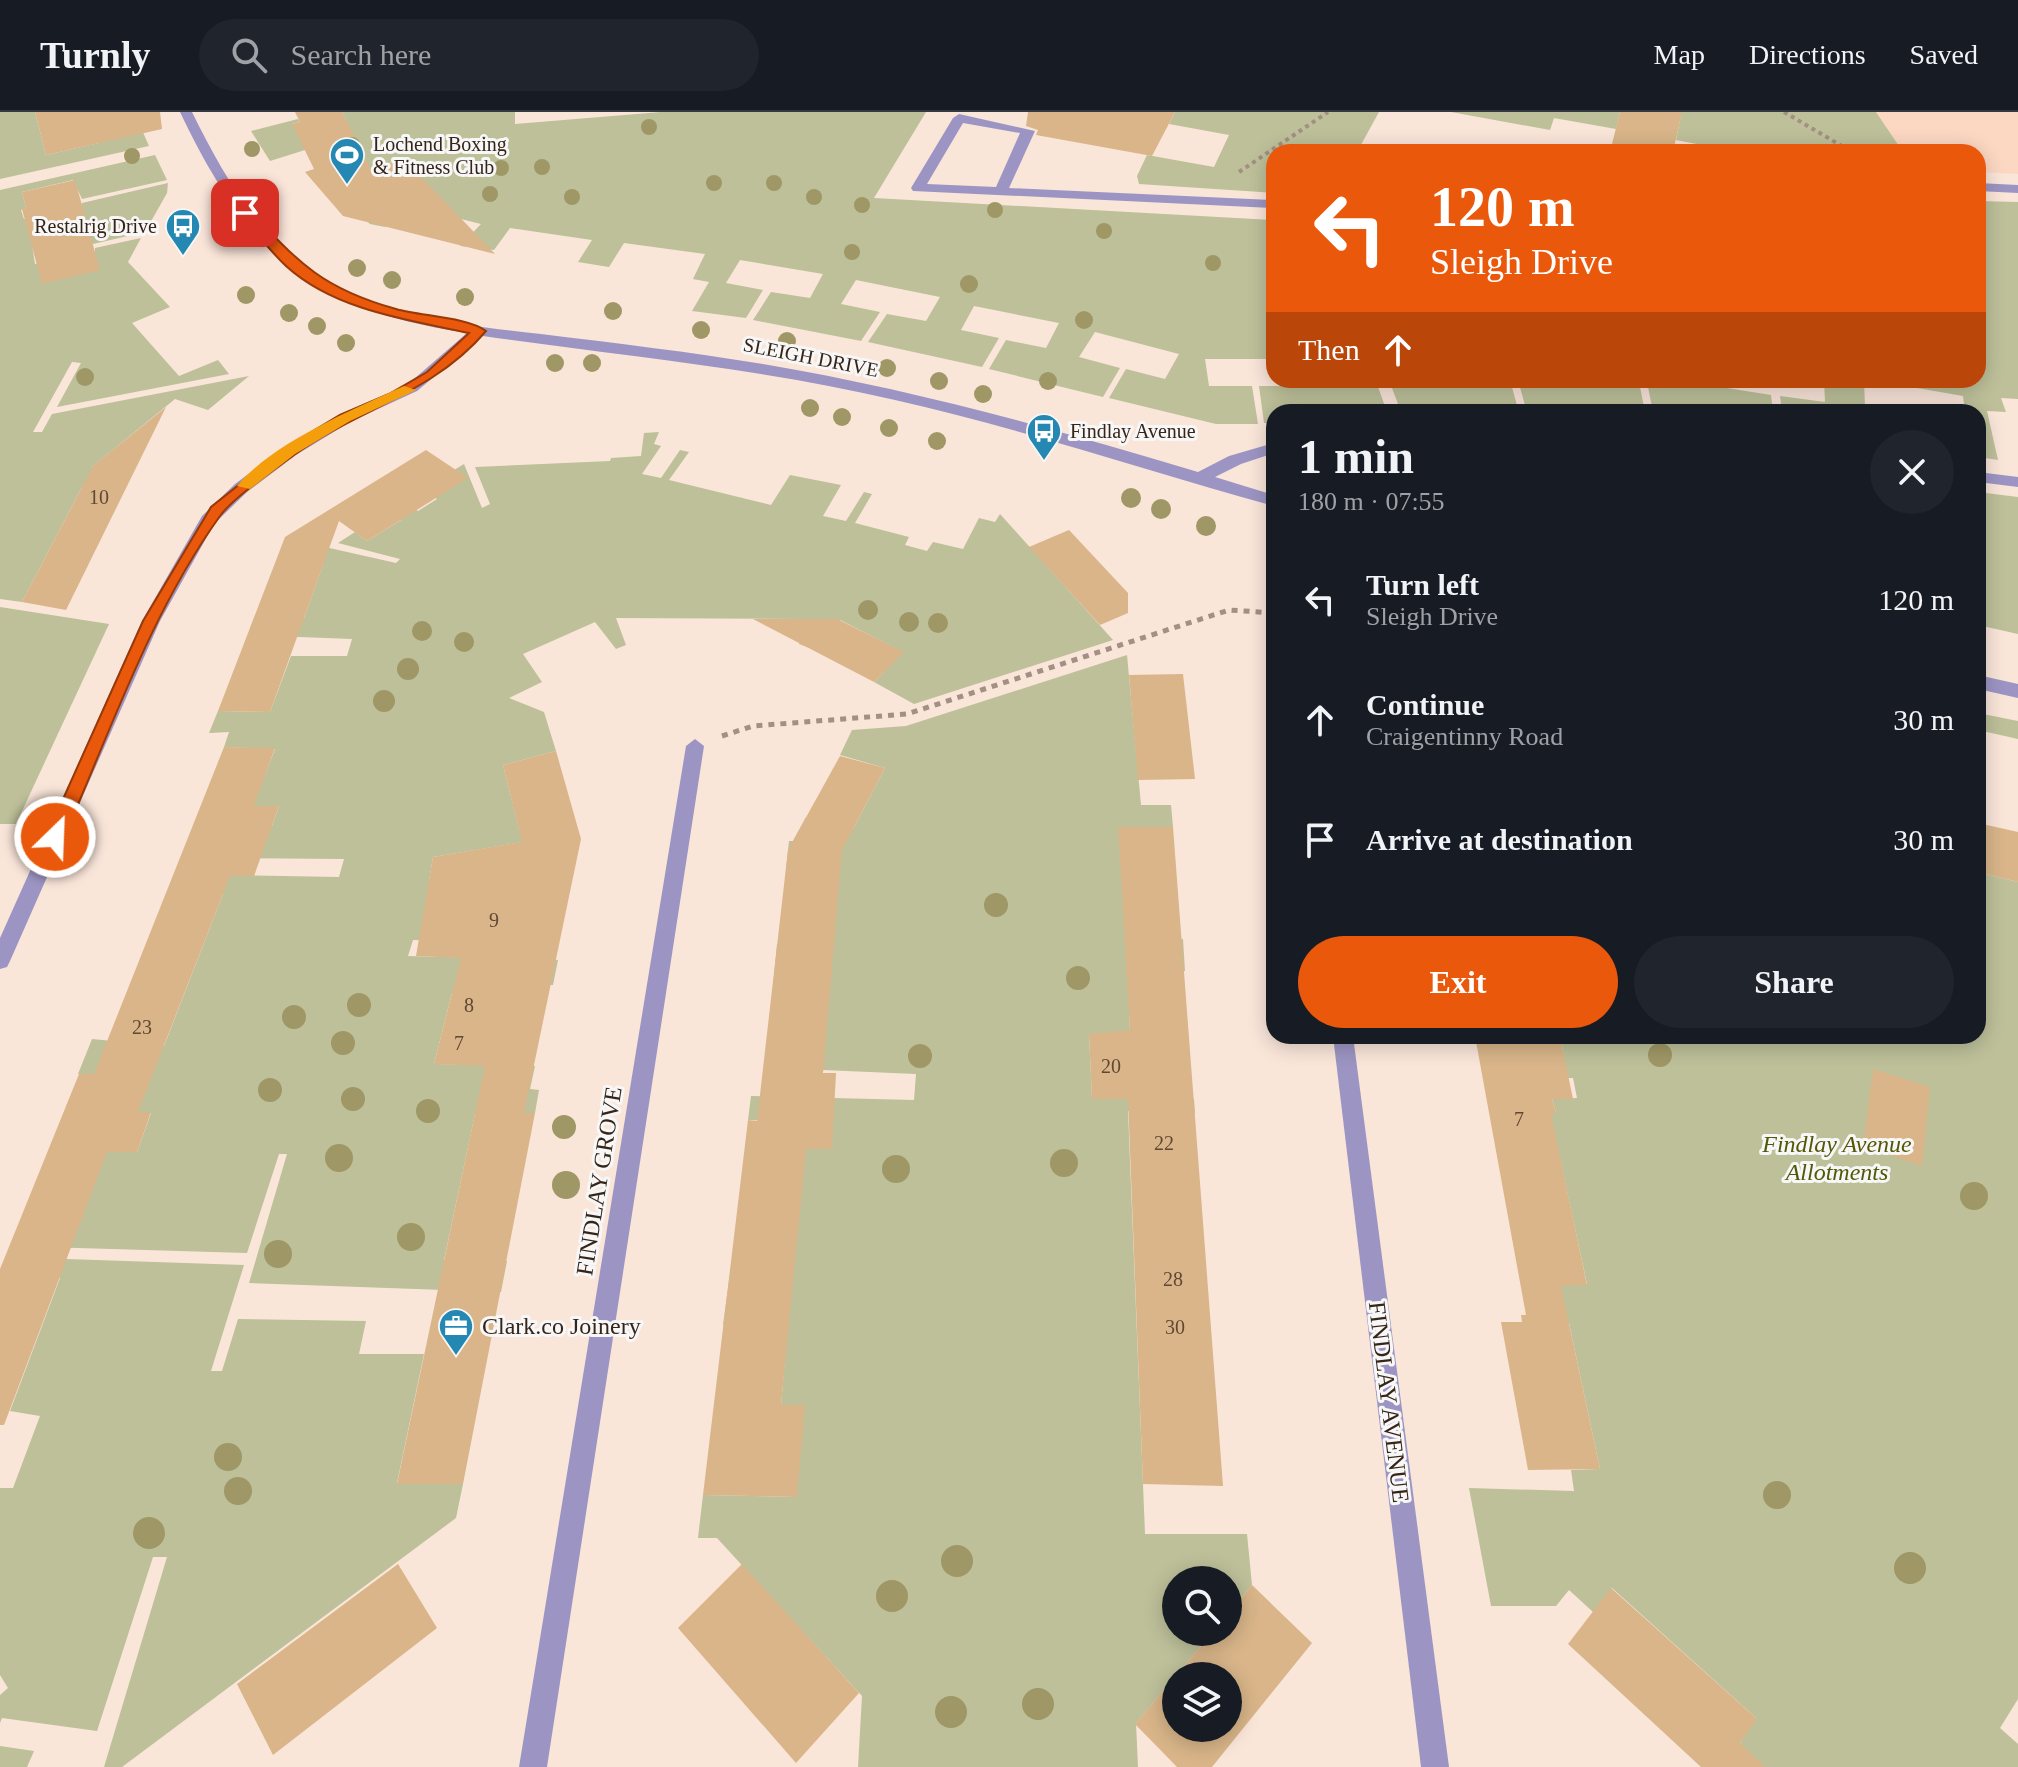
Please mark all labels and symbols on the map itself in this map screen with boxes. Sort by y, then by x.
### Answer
place label: Lochend Boxing & Fitness Club [373,133,507,178]
sports icon: Lochend Boxing & Fitness Club [328,136,366,186]
pin [211,179,279,247]
bus stop icon: Restalrig Drive [164,207,202,257]
place label: Restalrig Drive [34,215,157,238]
street label: SLEIGH DRIVE [742,333,880,381]
bus stop icon: Findlay Avenue [1025,412,1063,462]
place label: Findlay Avenue [1070,420,1196,443]
house number: 10 [89,486,109,508]
position arrow [13,795,97,879]
house number: 9 [489,909,499,931]
house number: 8 [464,994,474,1016]
house number: 23 [132,1016,152,1038]
house number: 7 [454,1032,464,1054]
house number: 20 [1101,1055,1121,1077]
street label: FINDLAY GROVE [571,1085,627,1277]
house number: 7 [1514,1108,1524,1130]
park label: Findlay Avenue Allotments [1761,1131,1912,1185]
house number: 22 [1154,1132,1174,1154]
house number: 28 [1163,1268,1183,1290]
street label: FINDLAY AVENUE [1364,1300,1414,1504]
office icon: Clark.co Joinery [437,1307,475,1357]
place label: Clark.co Joinery [482,1313,641,1339]
house number: 30 [1165,1316,1185,1338]

